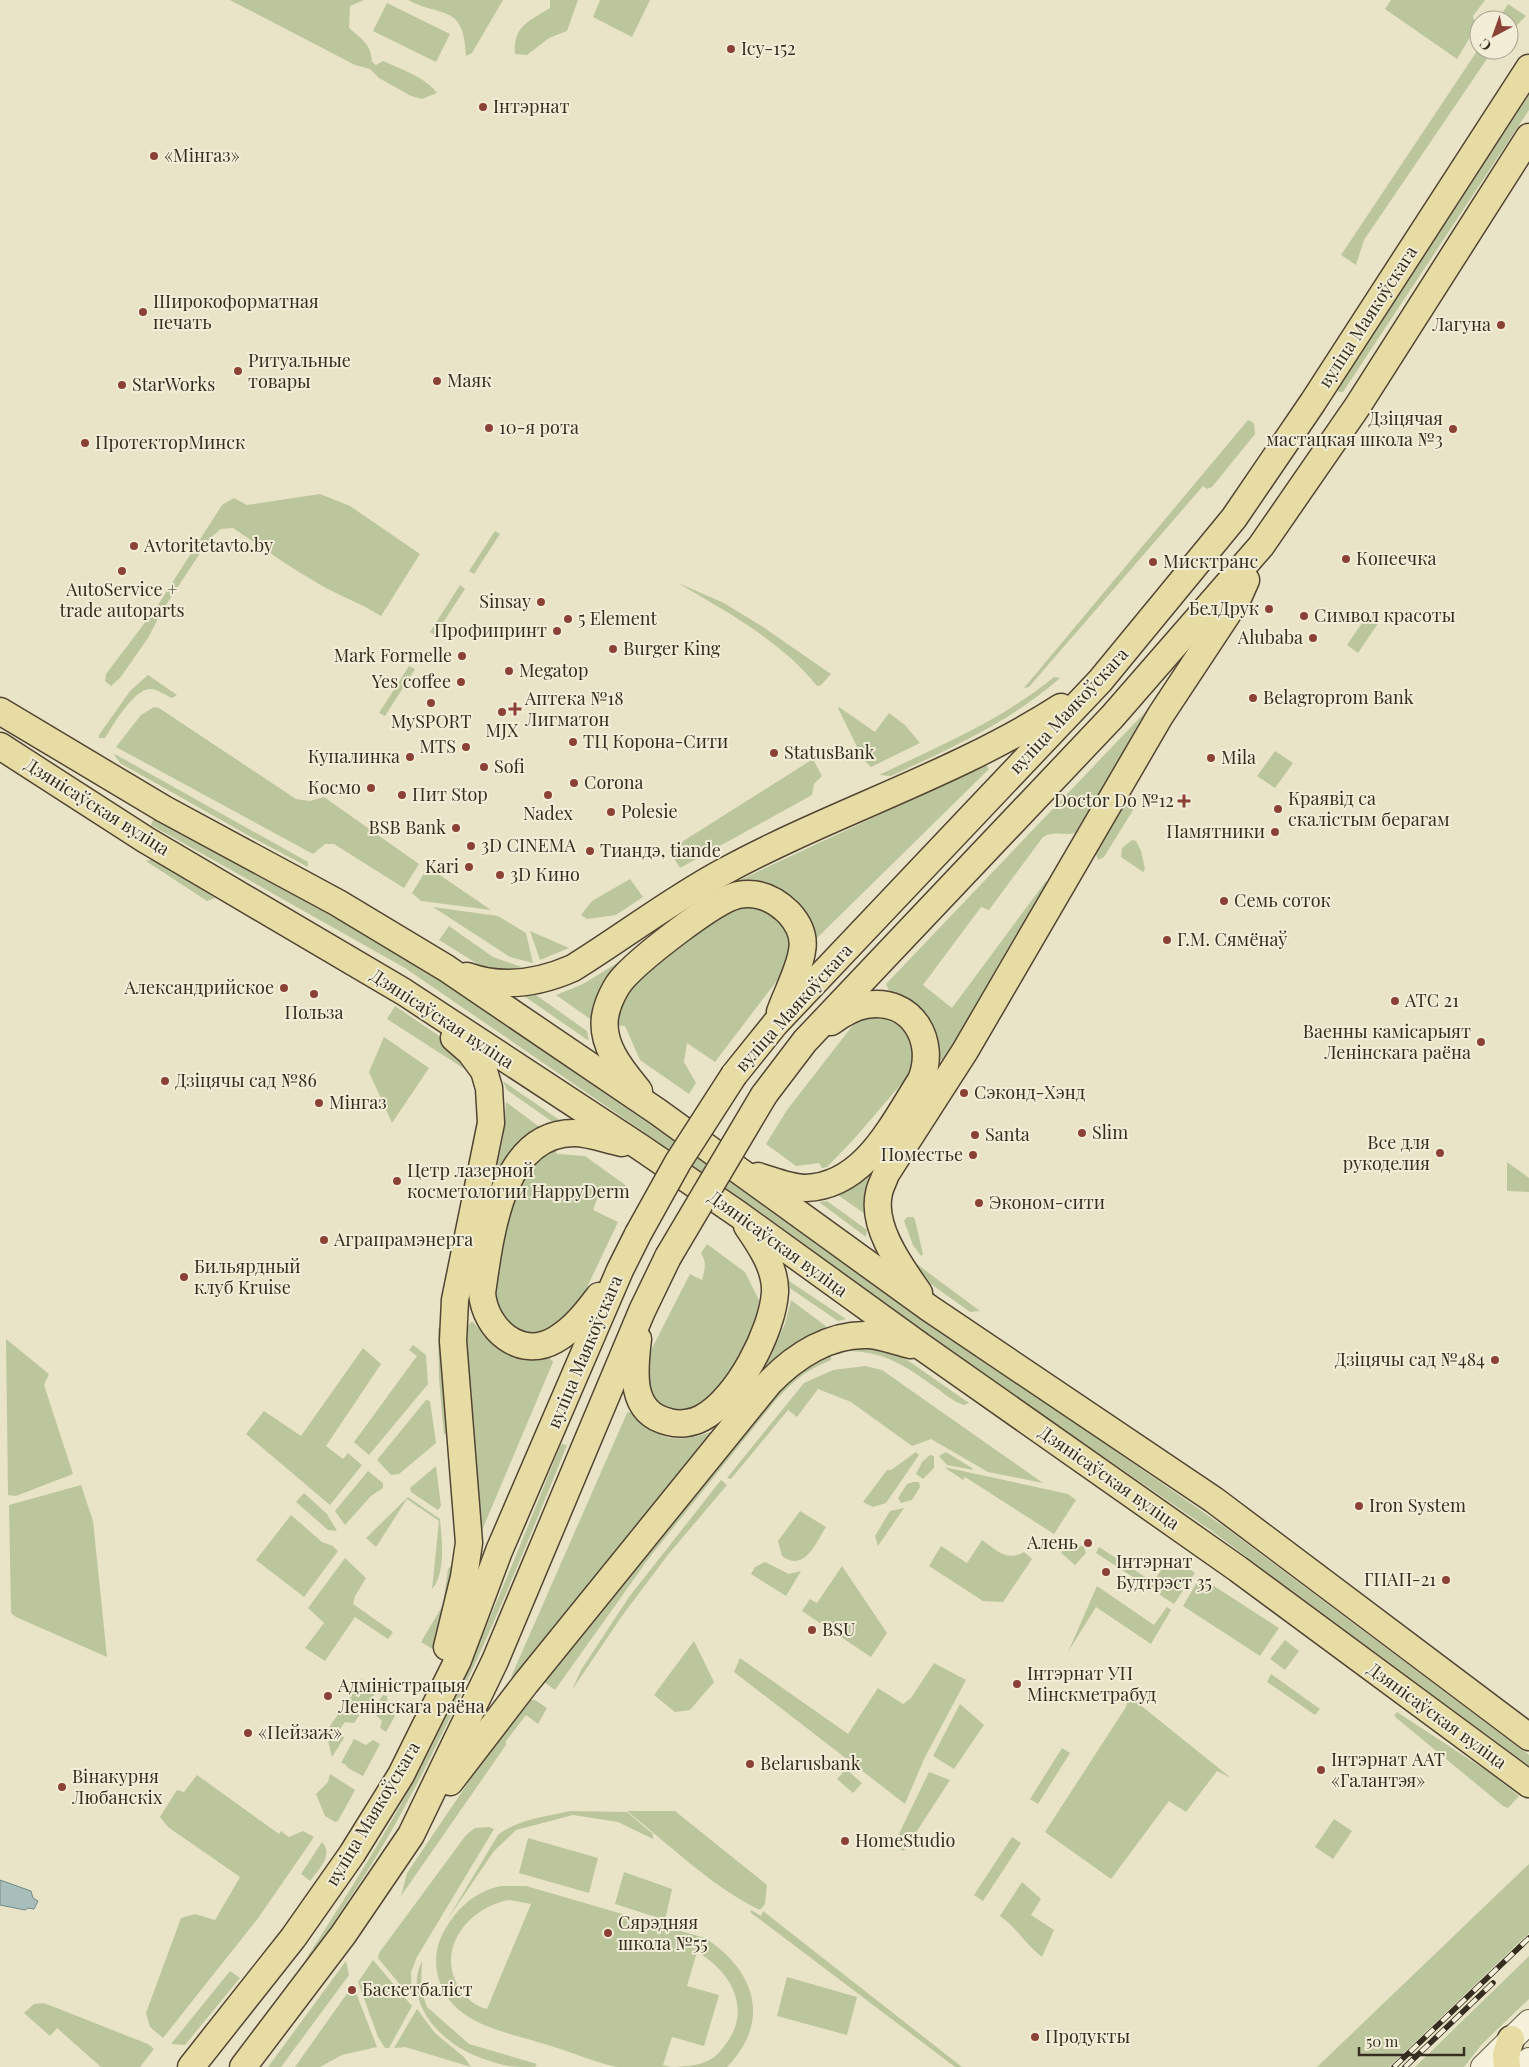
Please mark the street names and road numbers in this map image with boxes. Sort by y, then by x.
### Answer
street label: вуліца Маякоўскага [1312,241,1422,392]
street label: вуліца Маякоўскага [1003,642,1133,779]
street label: Дзянісаўская вуліца [21,752,175,860]
street label: вуліца Маякоўскага [729,938,857,1076]
street label: Дзянісаўская вуліца [366,963,519,1074]
street label: Дзянісаўская вуліца [704,1185,853,1302]
street label: вуліца Маякоўскага [541,1271,627,1432]
street label: Дзянісаўская вуліца [1034,1420,1185,1535]
street label: Дзянісаўская вуліца [1363,1657,1512,1774]
street label: вуліца Маякоўскага [319,1737,425,1890]

